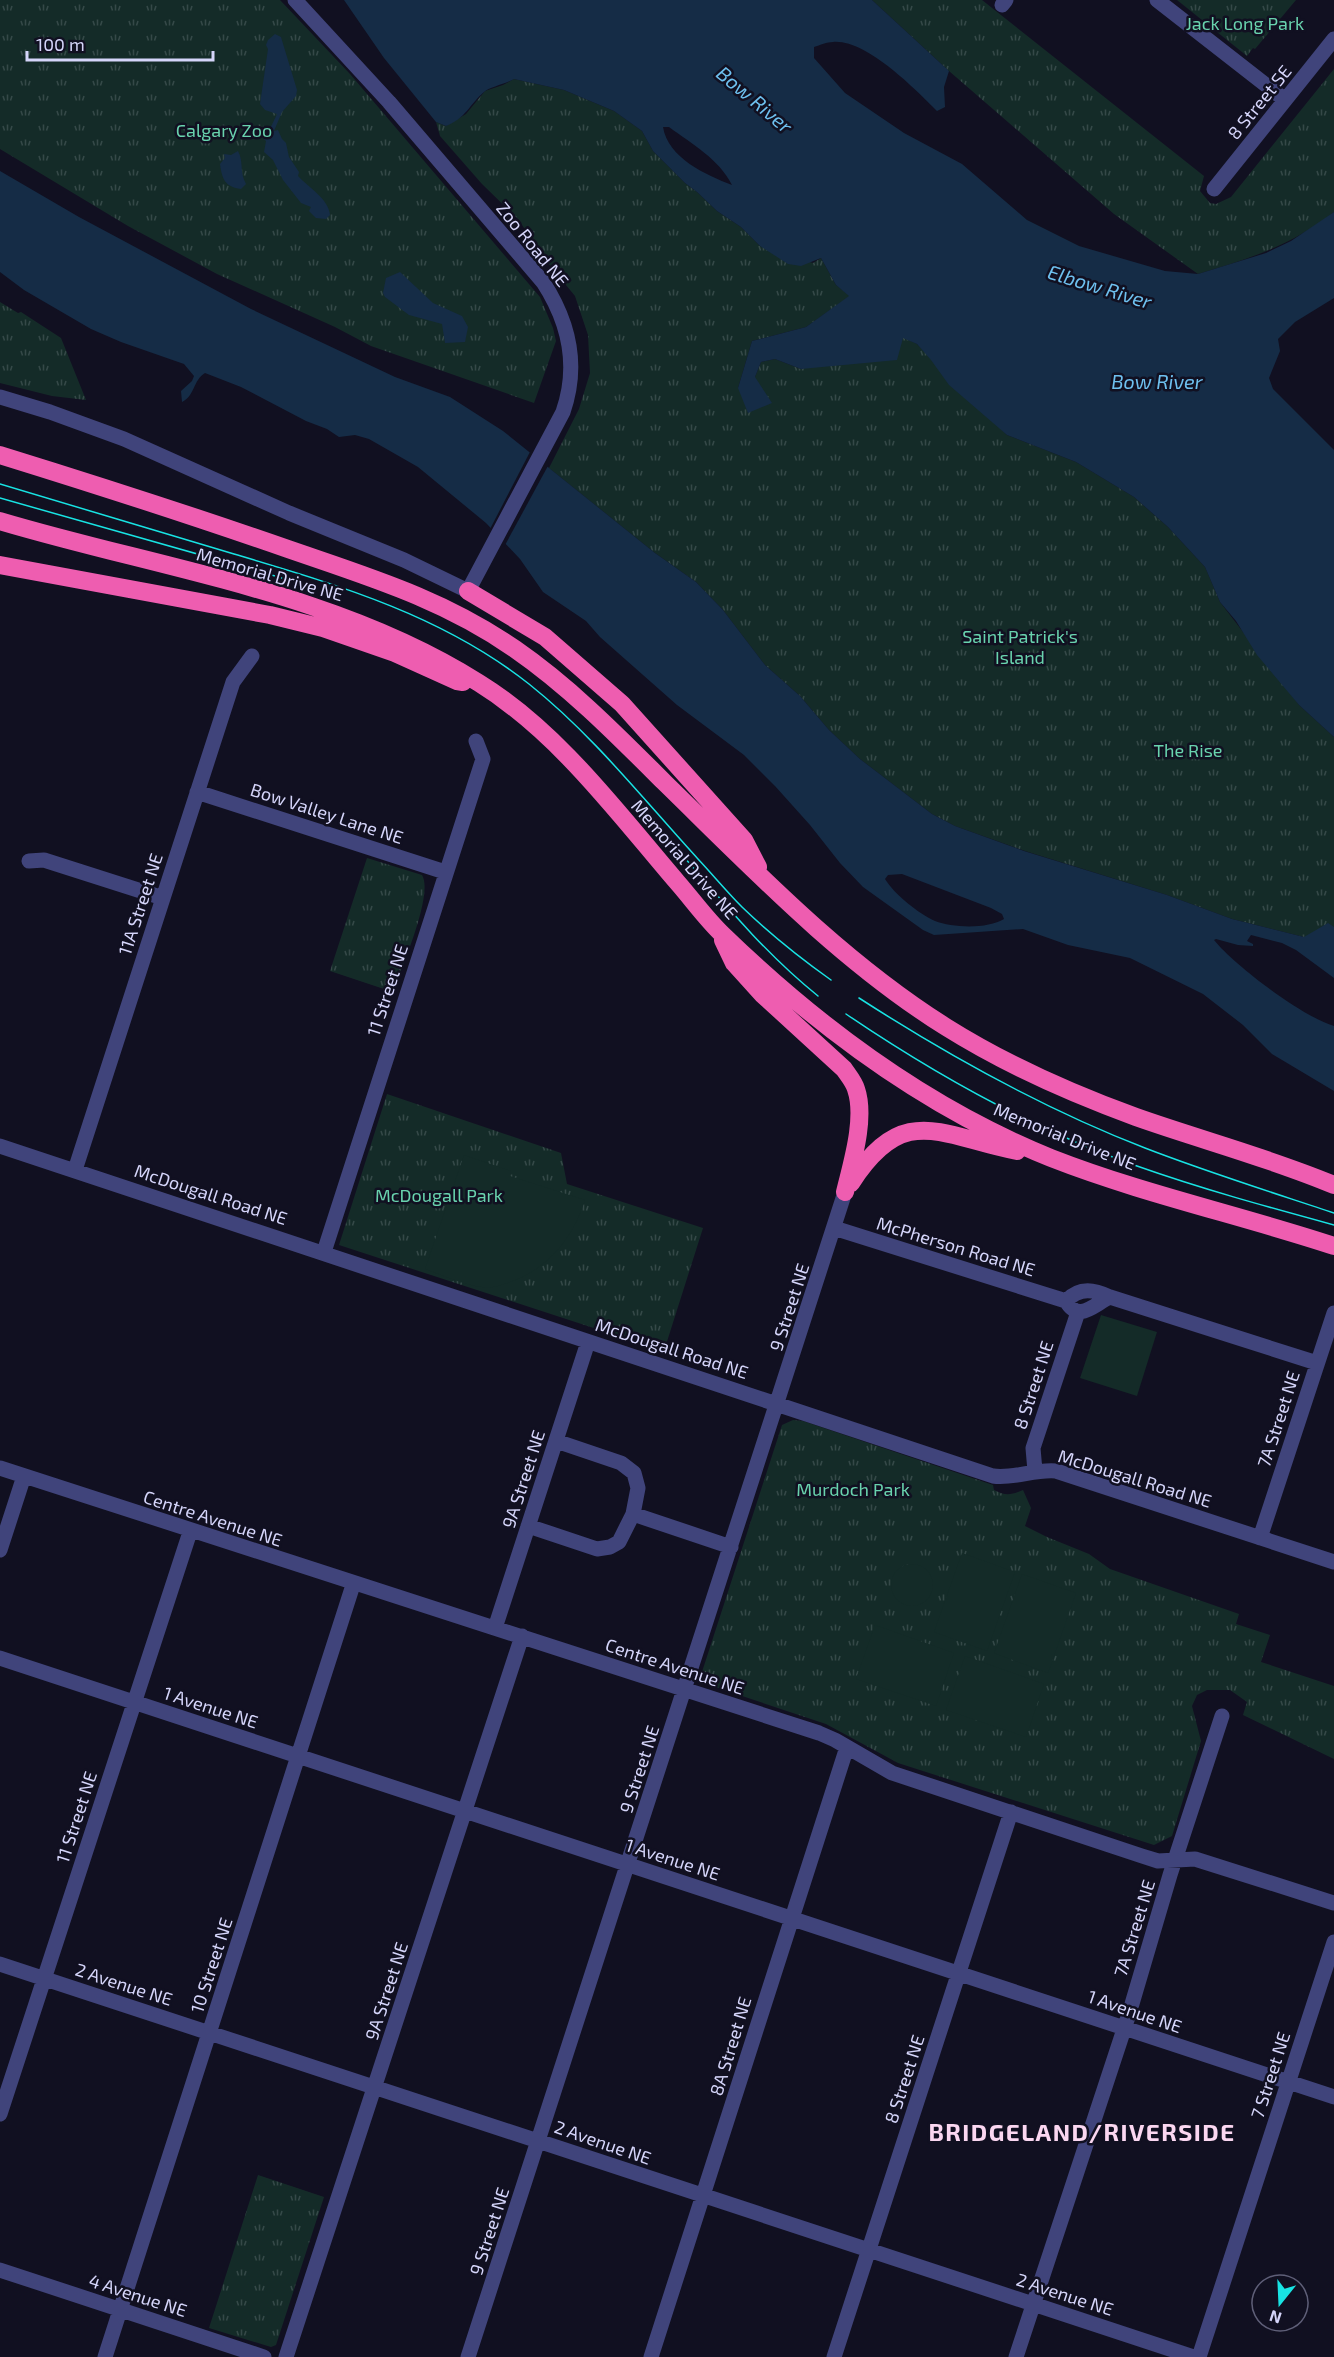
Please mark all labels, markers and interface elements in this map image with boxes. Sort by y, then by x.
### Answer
park label: Jack Long Park [1186,12,1304,34]
scale bar [27,24,213,62]
text: 100 m [36,33,85,55]
water label: Bow River [712,60,799,138]
street label: 8 Street SE [1222,60,1296,144]
park label: Calgary Zoo [176,119,272,141]
street label: Zoo Road NE [492,197,574,291]
water label: Elbow River [1045,259,1156,314]
water label: Bow River [1111,369,1204,393]
street label: Memorial Drive NE [194,543,346,605]
park label: Saint Patrick's Island [962,625,1078,668]
park label: The Rise [1154,739,1223,761]
street label: Bow Valley Lane NE [248,778,406,848]
street label: Memorial Drive NE [627,795,743,923]
street label: 11A Street NE [113,850,167,958]
street label: 11 Street NE [362,941,412,1039]
street label: Memorial Drive NE [991,1097,1139,1175]
street label: McDougall Road NE [132,1159,290,1229]
park label: McDougall Park [375,1184,503,1206]
street label: McPherson Road NE [874,1211,1038,1281]
street label: 9 Street NE [764,1260,814,1354]
street label: McDougall Road NE [593,1313,751,1383]
street label: 8 Street NE [1008,1338,1058,1432]
street label: 7A Street NE [1252,1368,1304,1470]
street label: 9A Street NE [497,1427,549,1531]
street label: McDougall Road NE [1056,1444,1214,1512]
park label: Murdoch Park [796,1478,910,1500]
street label: Centre Avenue NE [141,1485,285,1551]
street label: Centre Avenue NE [603,1633,747,1699]
street label: 1 Avenue NE [161,1681,261,1733]
street label: 9 Street NE [614,1722,664,1816]
street label: 11 Street NE [51,1768,101,1866]
street label: 1 Avenue NE [623,1833,723,1885]
street label: 7A Street NE [1109,1877,1159,1979]
street label: 10 Street NE [185,1915,237,2015]
street label: 9A Street NE [360,1939,412,2043]
street label: 2 Avenue NE [73,1958,175,2010]
street label: 1 Avenue NE [1085,1985,1185,2037]
street label: 8A Street NE [704,1994,756,2098]
street label: 7 Street NE [1246,2029,1294,2121]
street label: 8 Street NE [879,2032,929,2126]
street label: 2 Avenue NE [552,2115,654,2169]
district label: BRIDGELAND/RIVERSIDE [928,2117,1236,2146]
street label: 9 Street NE [464,2184,514,2278]
street label: 2 Avenue NE [1014,2268,1116,2320]
street label: 4 Avenue NE [86,2269,190,2321]
north arrow [1250,2273,1310,2333]
text: N [1267,2307,1284,2329]

